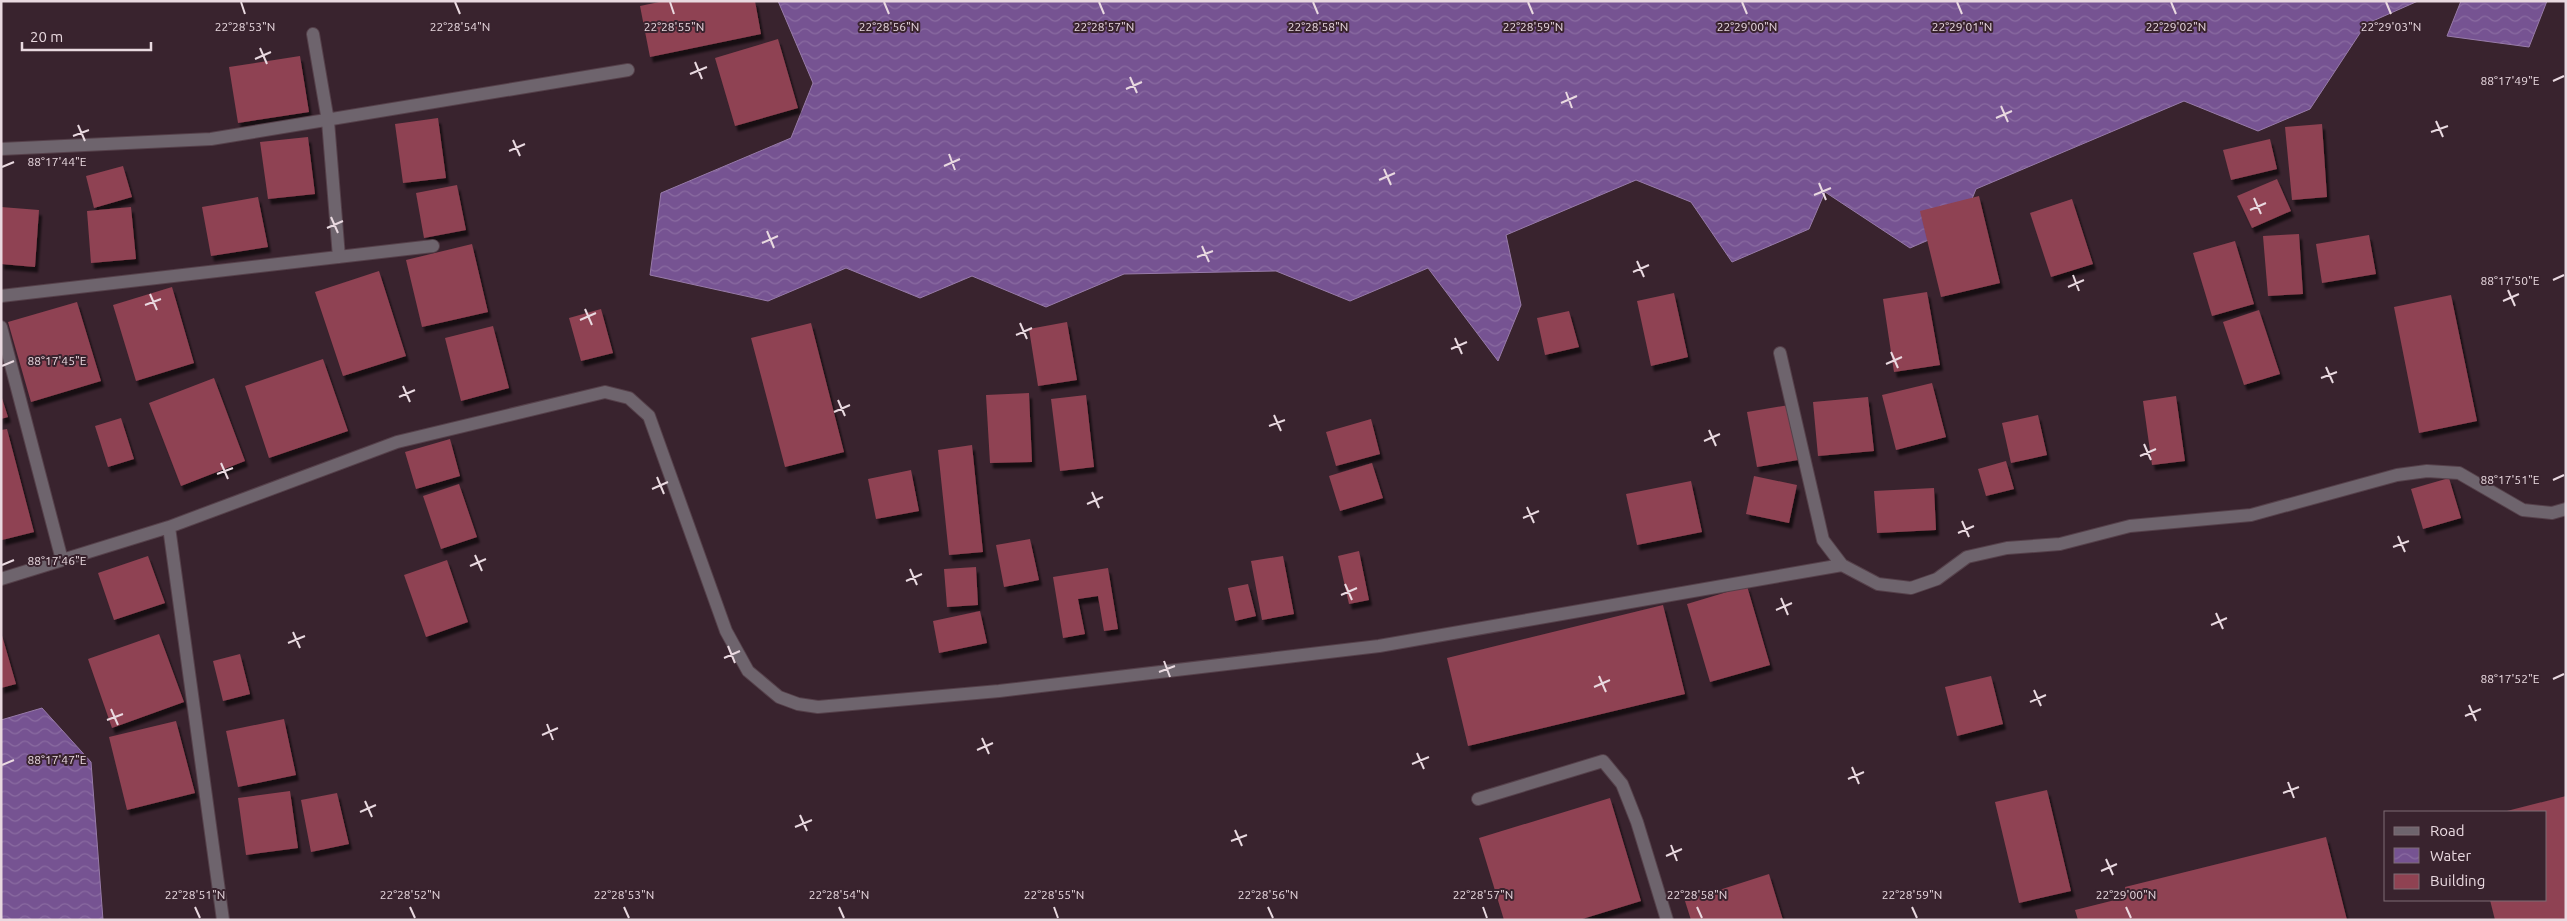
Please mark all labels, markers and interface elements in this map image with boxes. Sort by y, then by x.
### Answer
scale bar [22,20,151,52]
text: 22°28'53"N [215,20,275,33]
text: 22°28'54"N [430,20,490,33]
text: 22°28'55"N [644,20,704,33]
text: 22°28'56"N [859,20,919,33]
text: 22°28'57"N [1074,20,1134,33]
text: 22°28'58"N [1288,20,1348,33]
text: 22°28'59"N [1503,20,1563,33]
text: 22°29'00"N [1717,20,1777,33]
text: 22°29'01"N [1932,20,1992,33]
text: 22°29'02"N [2146,20,2206,33]
text: 22°29'03"N [2361,20,2421,33]
text: 20 m [30,28,63,45]
text: 88°17'49"E [2481,74,2540,87]
text: 88°17'44"E [28,155,87,168]
text: 88°17'50"E [2481,274,2540,287]
text: 88°17'45"E [28,354,87,367]
text: 88°17'51"E [2481,473,2540,486]
text: 88°17'46"E [28,554,87,567]
text: 88°17'52"E [2481,672,2540,685]
text: 88°17'47"E [28,753,87,766]
legend [2384,811,2547,901]
text: Road [2430,822,2465,839]
text: Water [2430,847,2471,864]
text: Building [2430,872,2485,889]
text: 22°28'51"N [165,888,225,901]
text: 22°28'52"N [380,888,440,901]
text: 22°28'53"N [594,888,654,901]
text: 22°28'54"N [809,888,869,901]
text: 22°28'55"N [1024,888,1084,901]
text: 22°28'56"N [1238,888,1298,901]
text: 22°28'57"N [1453,888,1513,901]
text: 22°28'58"N [1667,888,1727,901]
text: 22°28'59"N [1882,888,1942,901]
text: 22°29'00"N [2096,888,2156,901]

